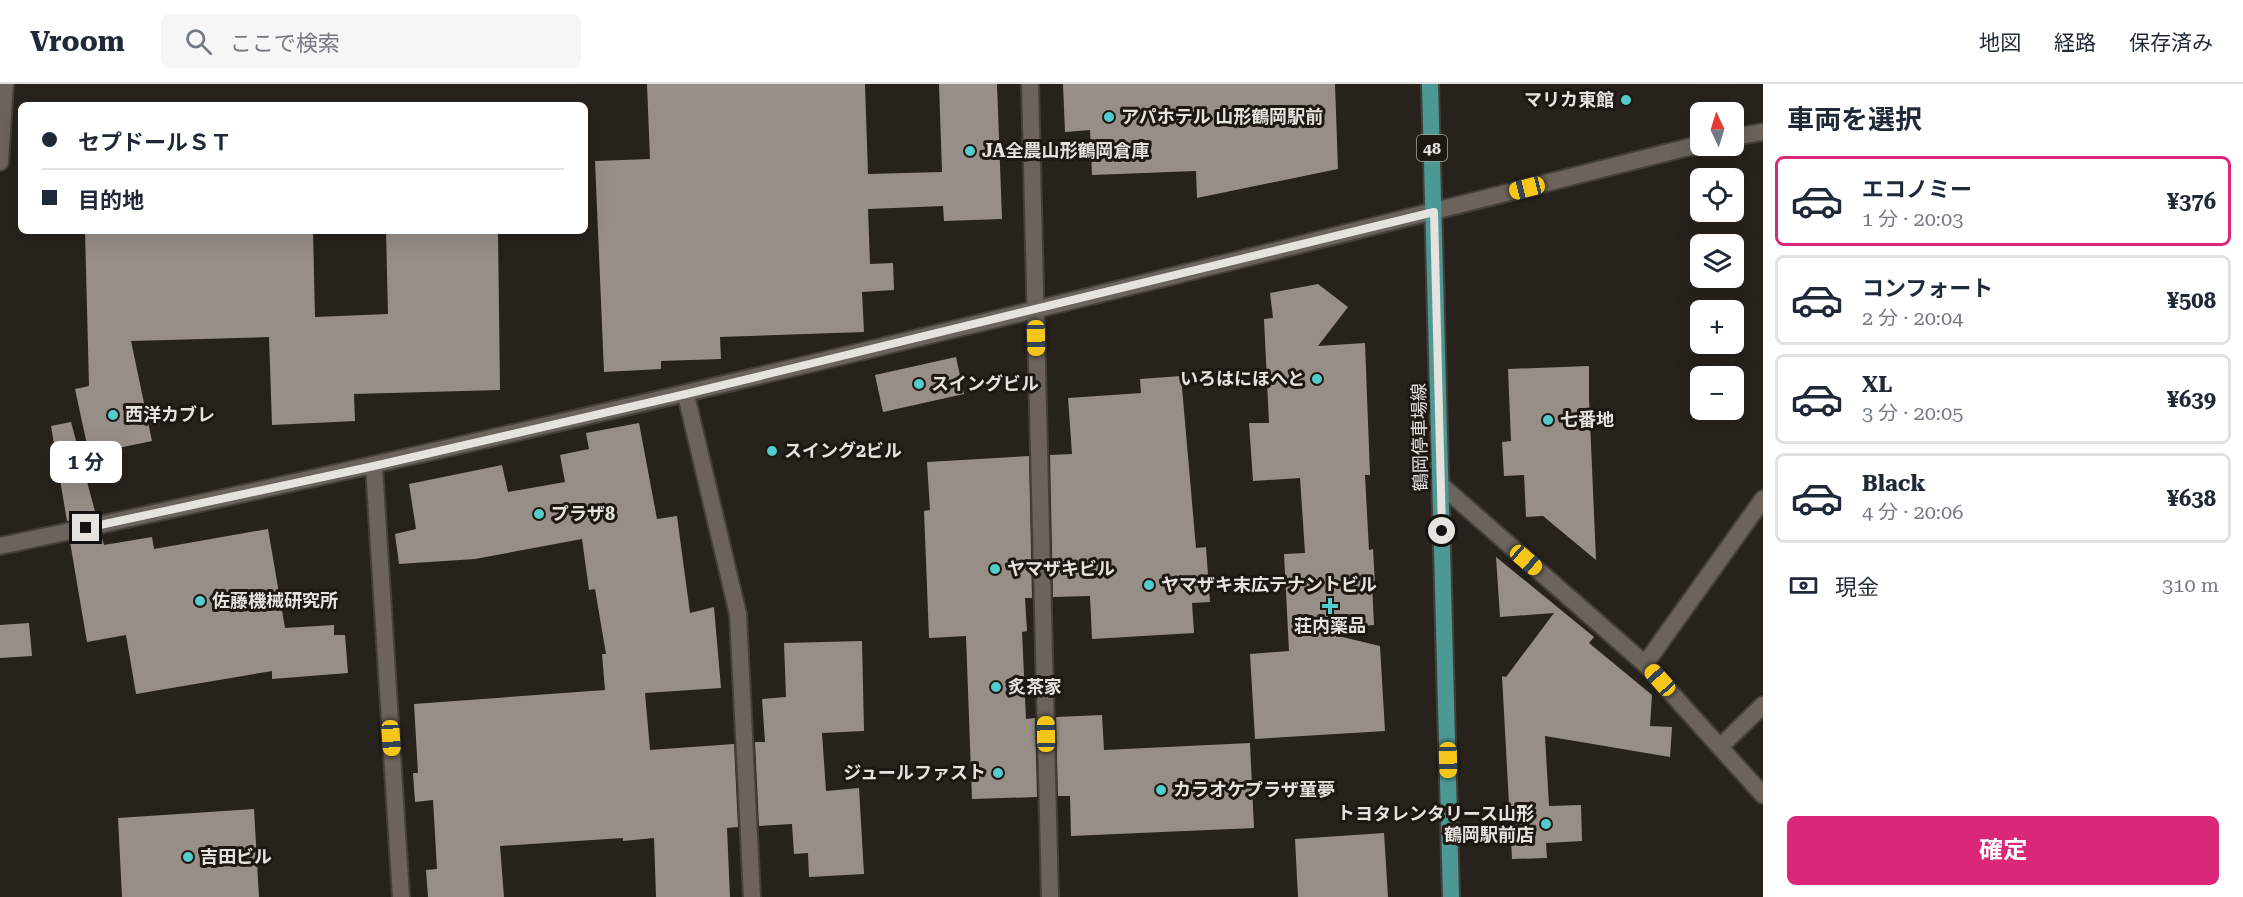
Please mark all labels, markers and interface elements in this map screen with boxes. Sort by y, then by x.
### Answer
search box [161,14,581,68]
text: Vroom [30,25,125,58]
icon: search [182,25,215,58]
text: ここで検索 [230,31,340,56]
text: 地図 [1979,31,2021,55]
text: 経路 [2054,31,2096,55]
text: 保存済み [2129,31,2213,55]
place label: マリカ東館 [1524,89,1614,110]
marker: マリカ東館 [1619,93,1633,107]
north arrow [1690,102,1744,156]
map controls [1690,102,1744,420]
text: 車両を選択 [1787,104,1922,136]
place label: アパホテル 山形鶴岡駅前 [1121,106,1323,127]
marker: アパホテル 山形鶴岡駅前 [1102,110,1116,124]
text: セプドールＳＴ [78,130,232,155]
road number: 48 [1417,135,1447,161]
place label: JA全農山形鶴岡倉庫 [982,140,1150,161]
marker: JA全農山形鶴岡倉庫 [963,144,977,158]
button: locate [1690,168,1744,222]
icon: car [1790,174,1844,228]
car [1507,175,1547,201]
text: エコノミー [1862,177,1972,202]
text: 目的地 [78,188,144,213]
text: ¥376 [2167,189,2216,214]
text: 1 分 · 20:03 [1862,207,1963,231]
button: layers [1690,234,1744,288]
icon: car [1790,273,1844,327]
text: コンフォート [1862,276,1993,301]
text: ¥508 [2167,288,2216,313]
button: + [1690,300,1744,354]
text: 2 分 · 20:04 [1862,306,1963,330]
car [1027,320,1045,356]
button: − [1690,366,1744,420]
place label: いろはにほへと [1180,368,1305,389]
marker: いろはにほへと [1310,372,1324,386]
icon: car [1790,372,1844,426]
text: XL [1862,372,1892,397]
place label: スイングビル [931,373,1039,394]
marker: スイングビル [912,377,926,391]
street label: 鶴岡停車場線 [1408,383,1431,491]
text: ¥639 [2167,387,2216,412]
text: 3 分 · 20:05 [1862,401,1963,425]
place label: 西洋カブレ [125,404,215,425]
marker: 西洋カブレ [106,408,120,422]
place label: 七番地 [1560,409,1614,430]
marker: 七番地 [1541,413,1555,427]
place label: スイング2ビル [784,440,902,461]
callout: 1 分 [50,441,122,483]
marker: スイング2ビル [765,444,779,458]
text: 1 分 [68,450,104,474]
icon: car [1790,471,1844,525]
text: Black [1862,471,1926,496]
text: ¥638 [2167,486,2216,511]
text: 4 分 · 20:06 [1862,500,1963,524]
place label: プラザ8 [551,503,615,524]
marker: プラザ8 [532,507,546,521]
route end [72,514,99,541]
route start [1428,517,1455,544]
car [1507,541,1545,579]
place label: ヤマザキビル [1007,558,1115,579]
marker: ヤマザキビル [988,562,1002,576]
icon: cash [1787,569,1820,602]
text: 310 m [2162,573,2219,597]
place label: ヤマザキ末広テナントビル [1161,574,1377,595]
text: 現金 [1835,575,1879,600]
marker: ヤマザキ末広テナントビル [1142,578,1156,592]
place label: 佐藤機械研究所 [212,590,338,611]
marker: 佐藤機械研究所 [193,594,207,608]
marker: 荘内薬品 [1323,599,1337,613]
place label: 荘内薬品 [1294,615,1366,636]
car [1641,661,1679,699]
place label: 炙茶家 [1008,676,1062,697]
marker: 炙茶家 [989,680,1003,694]
car [1037,716,1055,752]
car [381,719,401,757]
car [1439,742,1457,778]
place label: ジュールファスト [843,762,986,783]
marker: ジュールファスト [991,766,1005,780]
place label: カラオケプラザ童夢 [1173,779,1335,800]
marker: カラオケプラザ童夢 [1154,783,1168,797]
place label: トヨタレンタリース山形 鶴岡駅前店 [1337,803,1534,845]
button: 確定 [1787,816,2219,885]
marker: トヨタレンタリース山形 鶴岡駅前店 [1539,817,1553,831]
place label: 吉田ビル [200,846,272,867]
marker: 吉田ビル [181,850,195,864]

